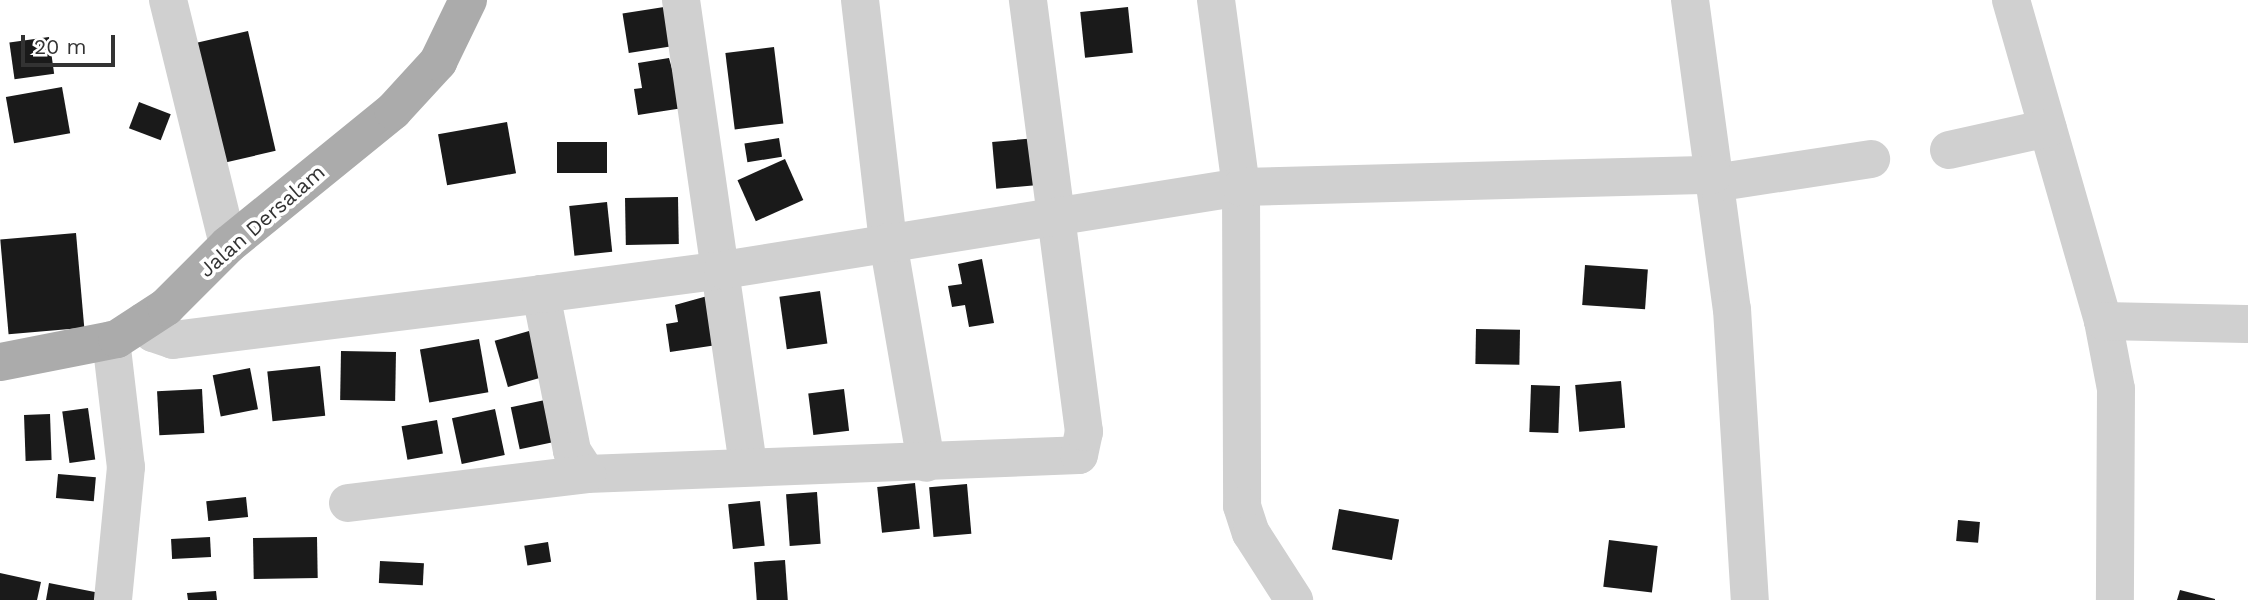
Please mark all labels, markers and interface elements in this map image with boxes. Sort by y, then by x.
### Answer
scale bar [24,21,119,65]
text: 20 m [34,34,86,59]
street label: Jalan Dersalam [194,159,330,283]

